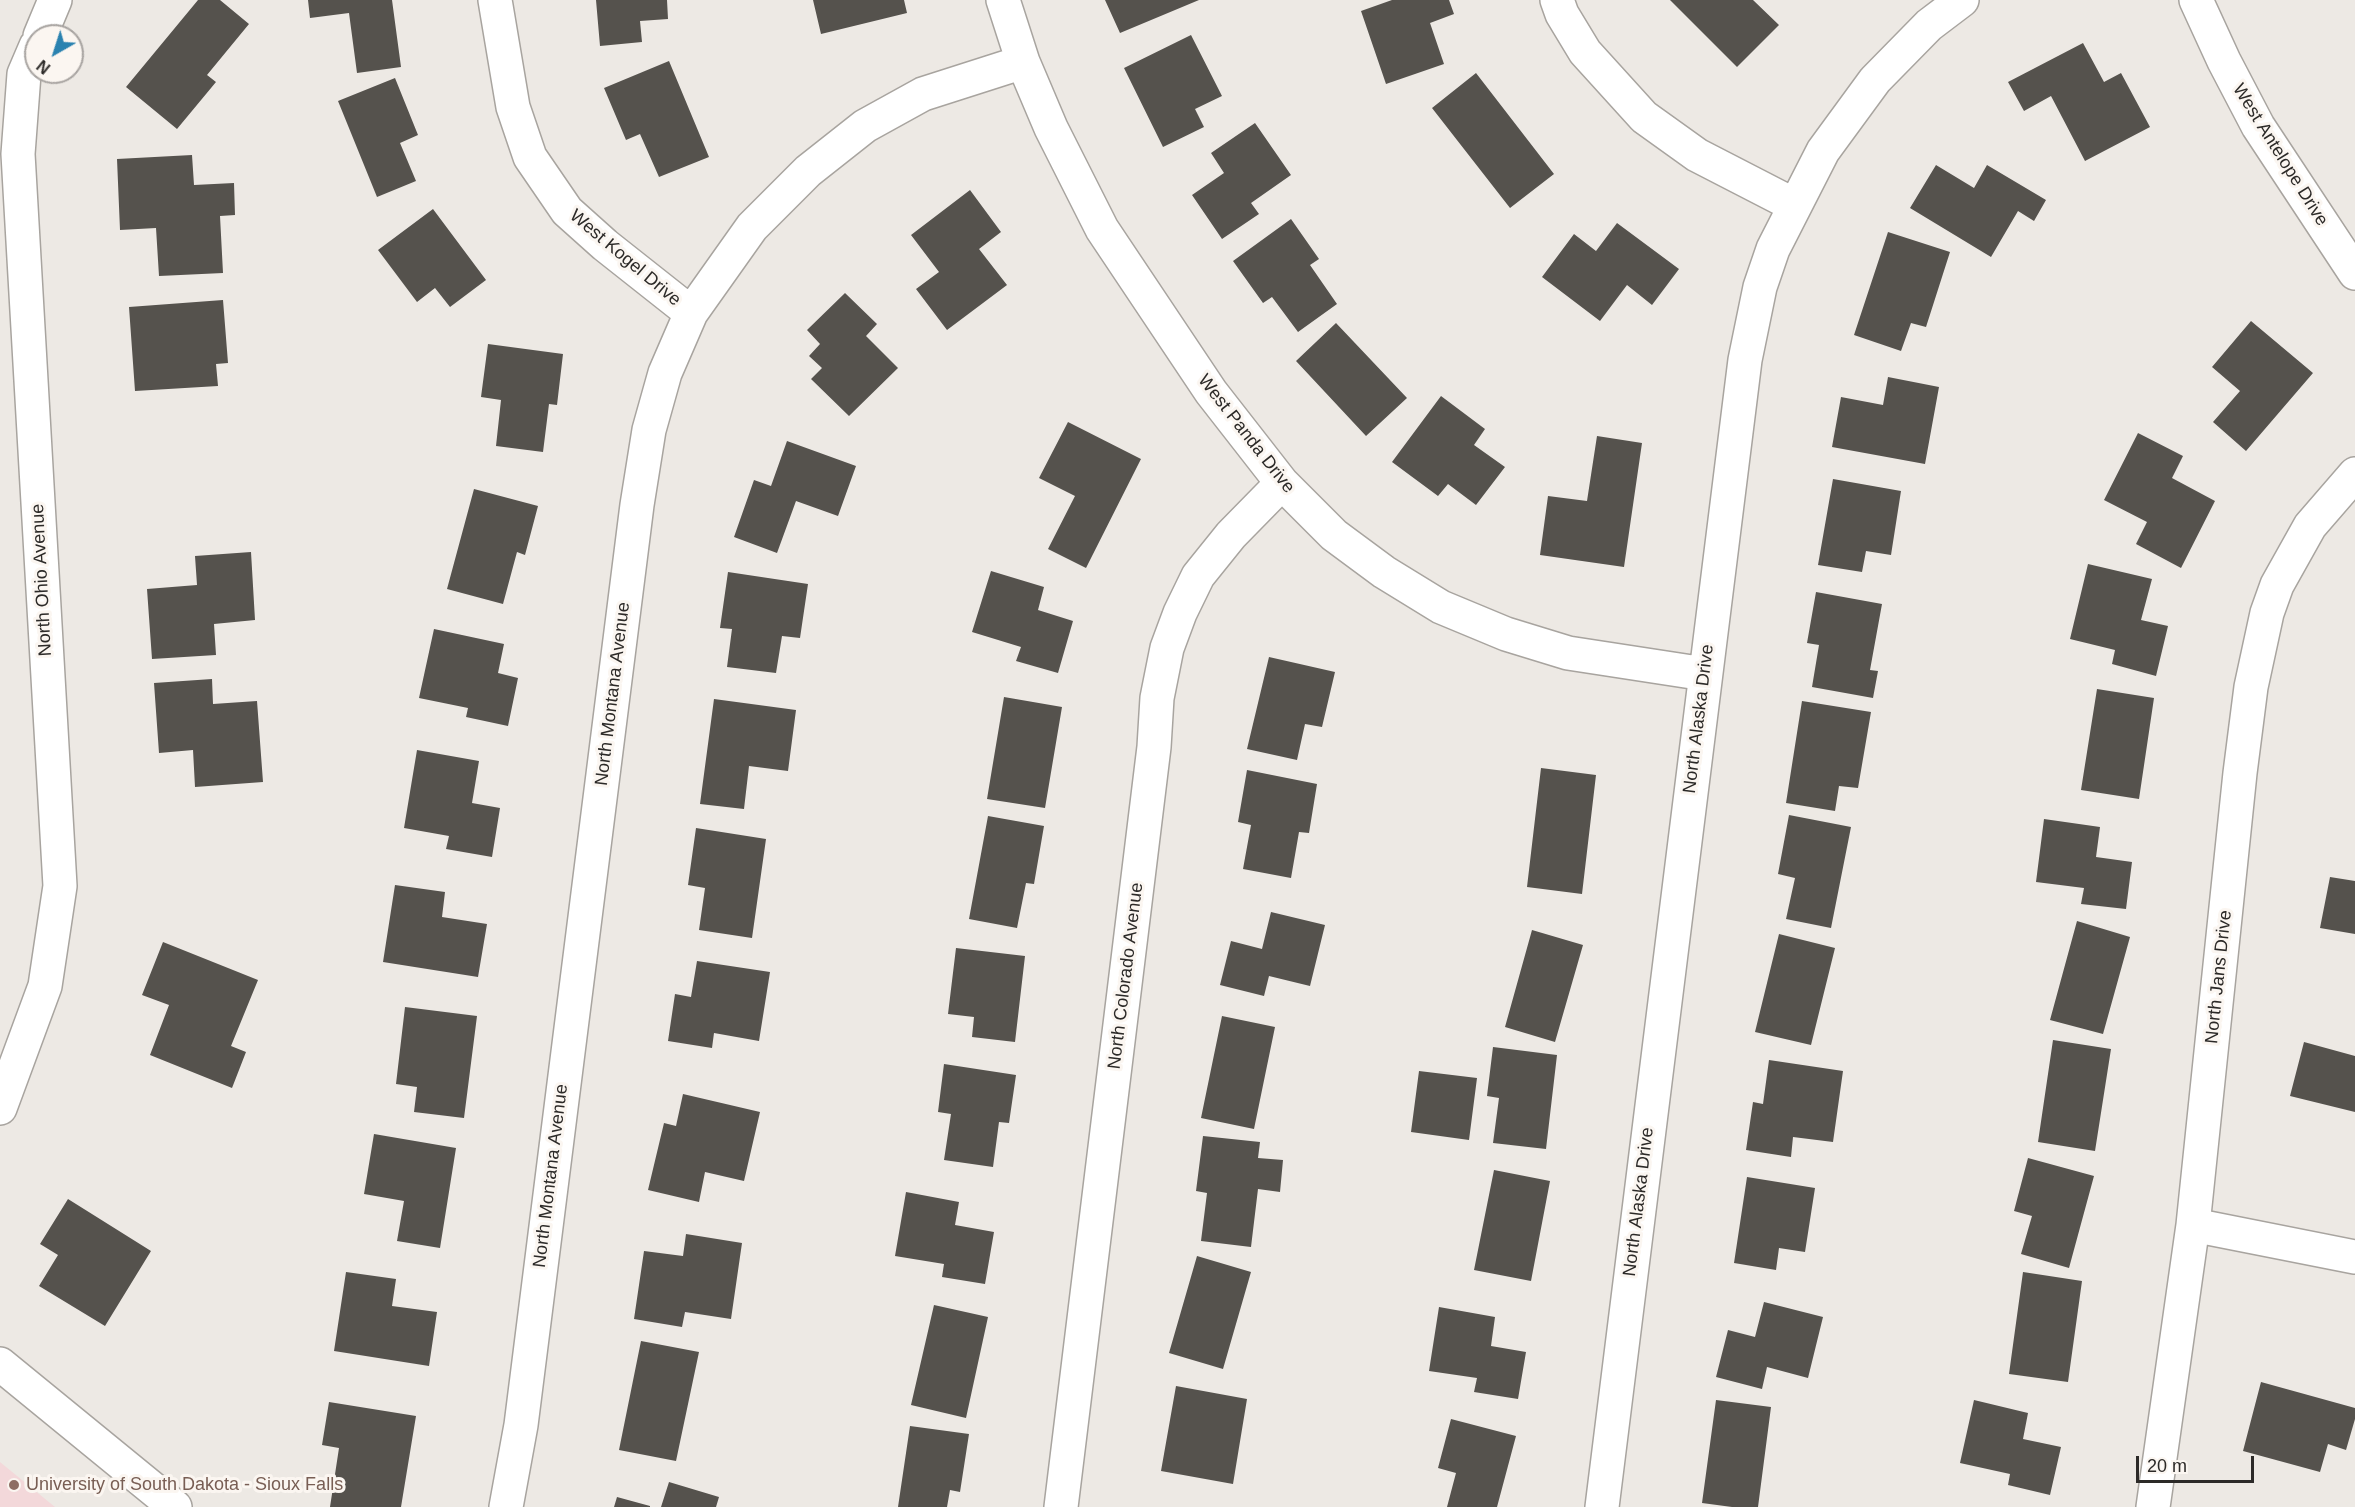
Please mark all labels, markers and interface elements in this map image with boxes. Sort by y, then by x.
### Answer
north arrow [24,24,84,84]
text: N [34,57,53,77]
street label: West Antelope Drive [2227,80,2333,230]
street label: West Kogel Drive [565,205,685,311]
street label: West Panda Drive [1193,370,1299,498]
street label: North Ohio Avenue [27,503,57,657]
street label: North Montana Avenue [591,601,635,787]
street label: North Alaska Drive [1679,643,1719,795]
street label: North Colorado Avenue [1104,881,1148,1071]
street label: North Jans Drive [2201,909,2237,1045]
street label: North Montana Avenue [529,1083,573,1269]
street label: North Alaska Drive [1619,1126,1659,1278]
scale bar [2139,1444,2258,1482]
text: 20 m [2147,1456,2187,1476]
place label: University of South Dakota - Sioux Falls [26,1474,343,1496]
marker: University of South Dakota - Sioux Falls [7,1478,21,1492]

